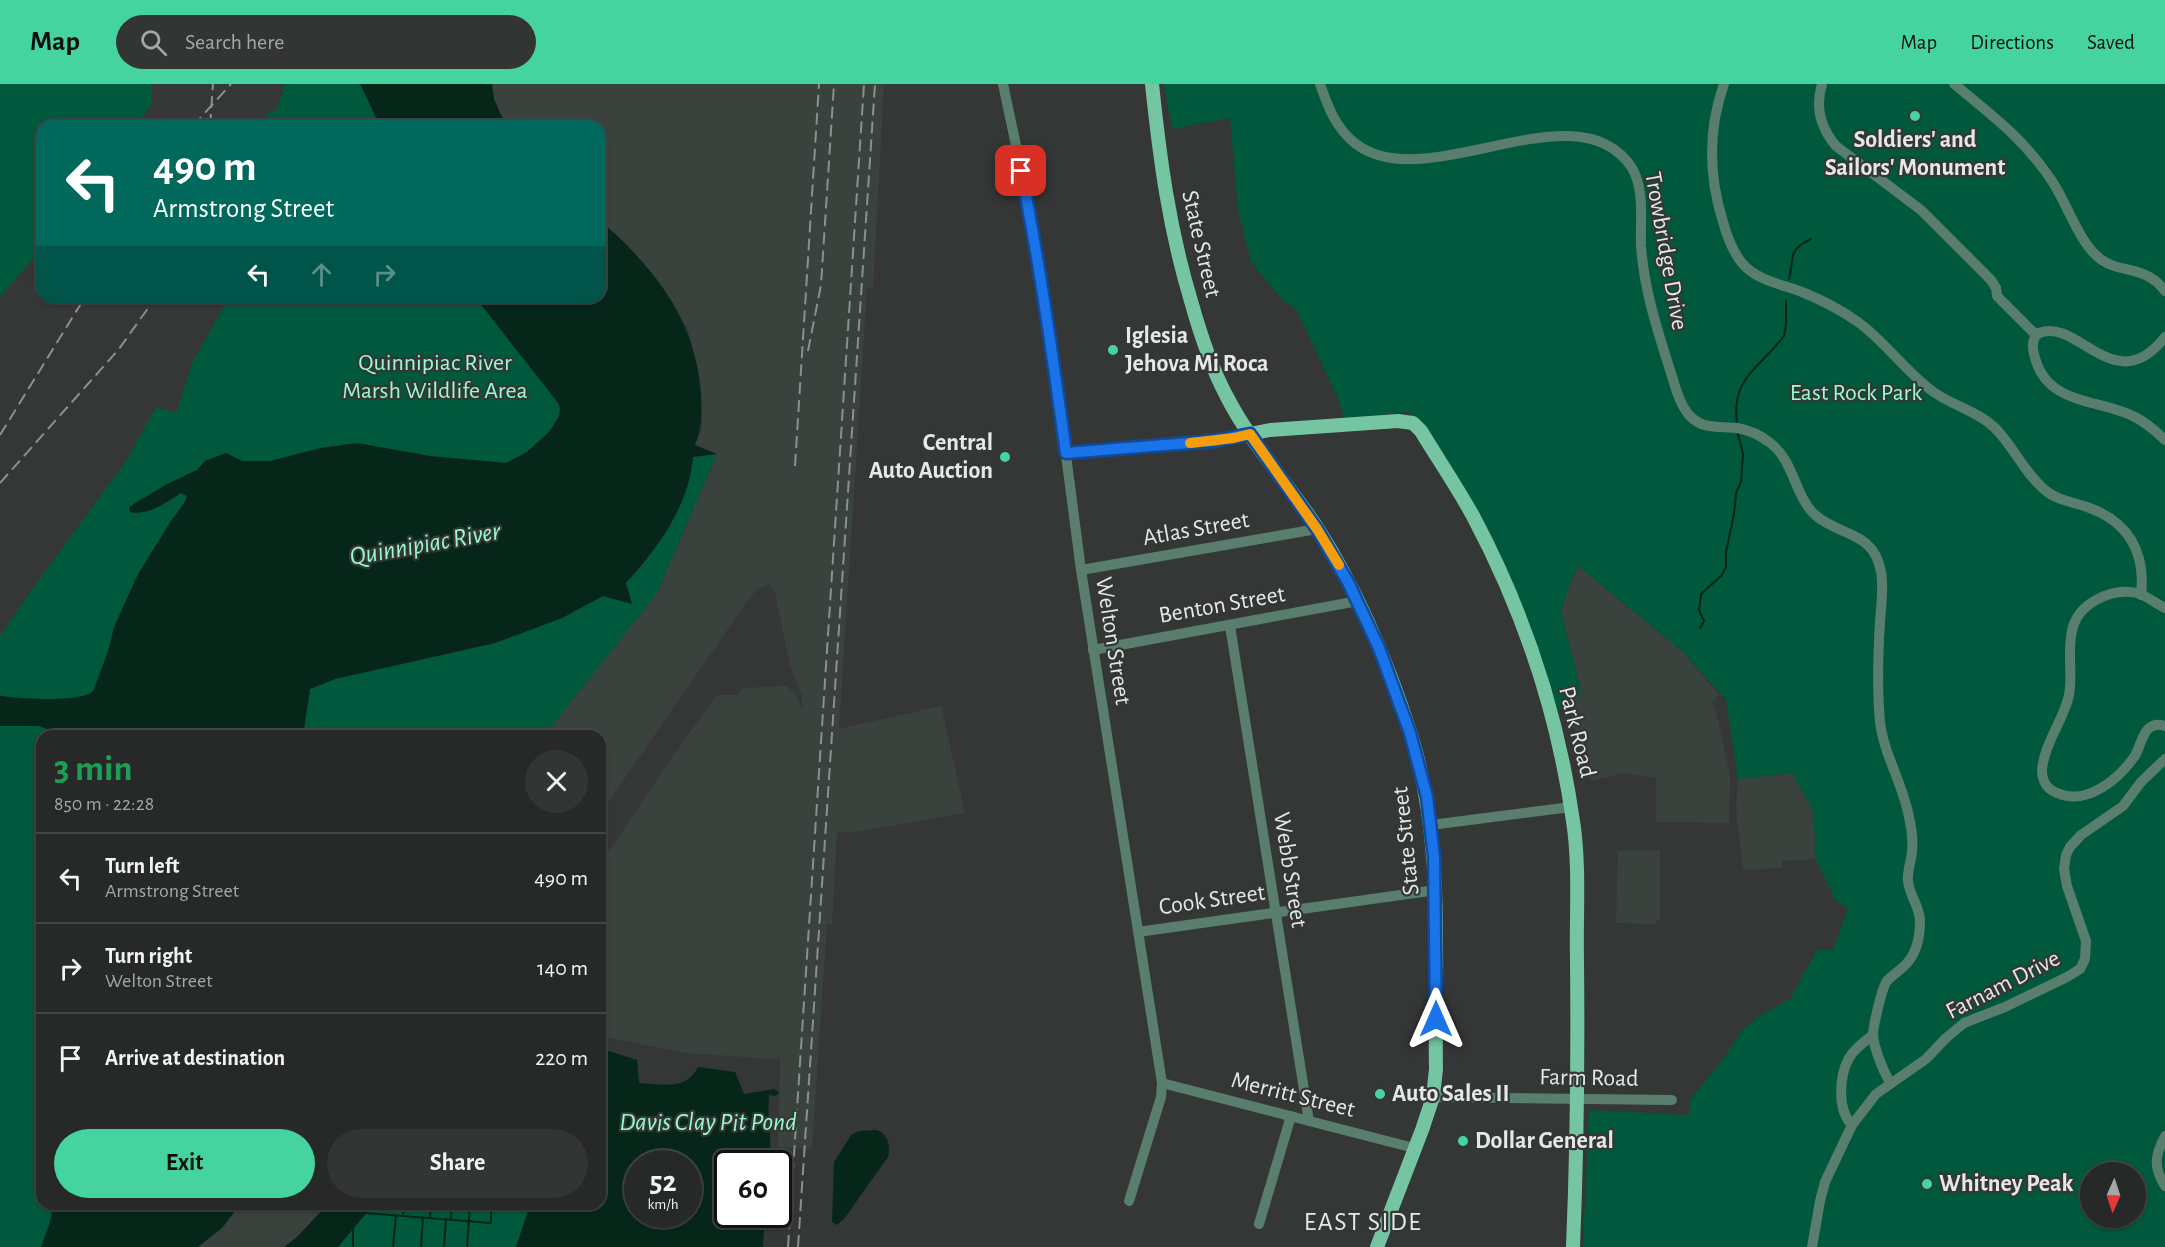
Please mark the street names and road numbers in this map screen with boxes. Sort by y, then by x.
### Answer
street label: Trowbridge Drive [1640,170,1692,332]
street label: State Street [1177,188,1225,300]
street label: Atlas Street [1141,508,1251,550]
street label: Welton Street [1091,575,1135,707]
street label: Benton Street [1157,582,1287,628]
street label: Park Road [1554,684,1600,780]
street label: State Street [1388,785,1424,896]
street label: Webb Street [1269,811,1311,930]
street label: Cook Street [1157,881,1267,919]
street label: Farnam Drive [1942,946,2064,1024]
street label: Farm Road [1539,1065,1639,1091]
street label: Merritt Street [1229,1068,1358,1122]

